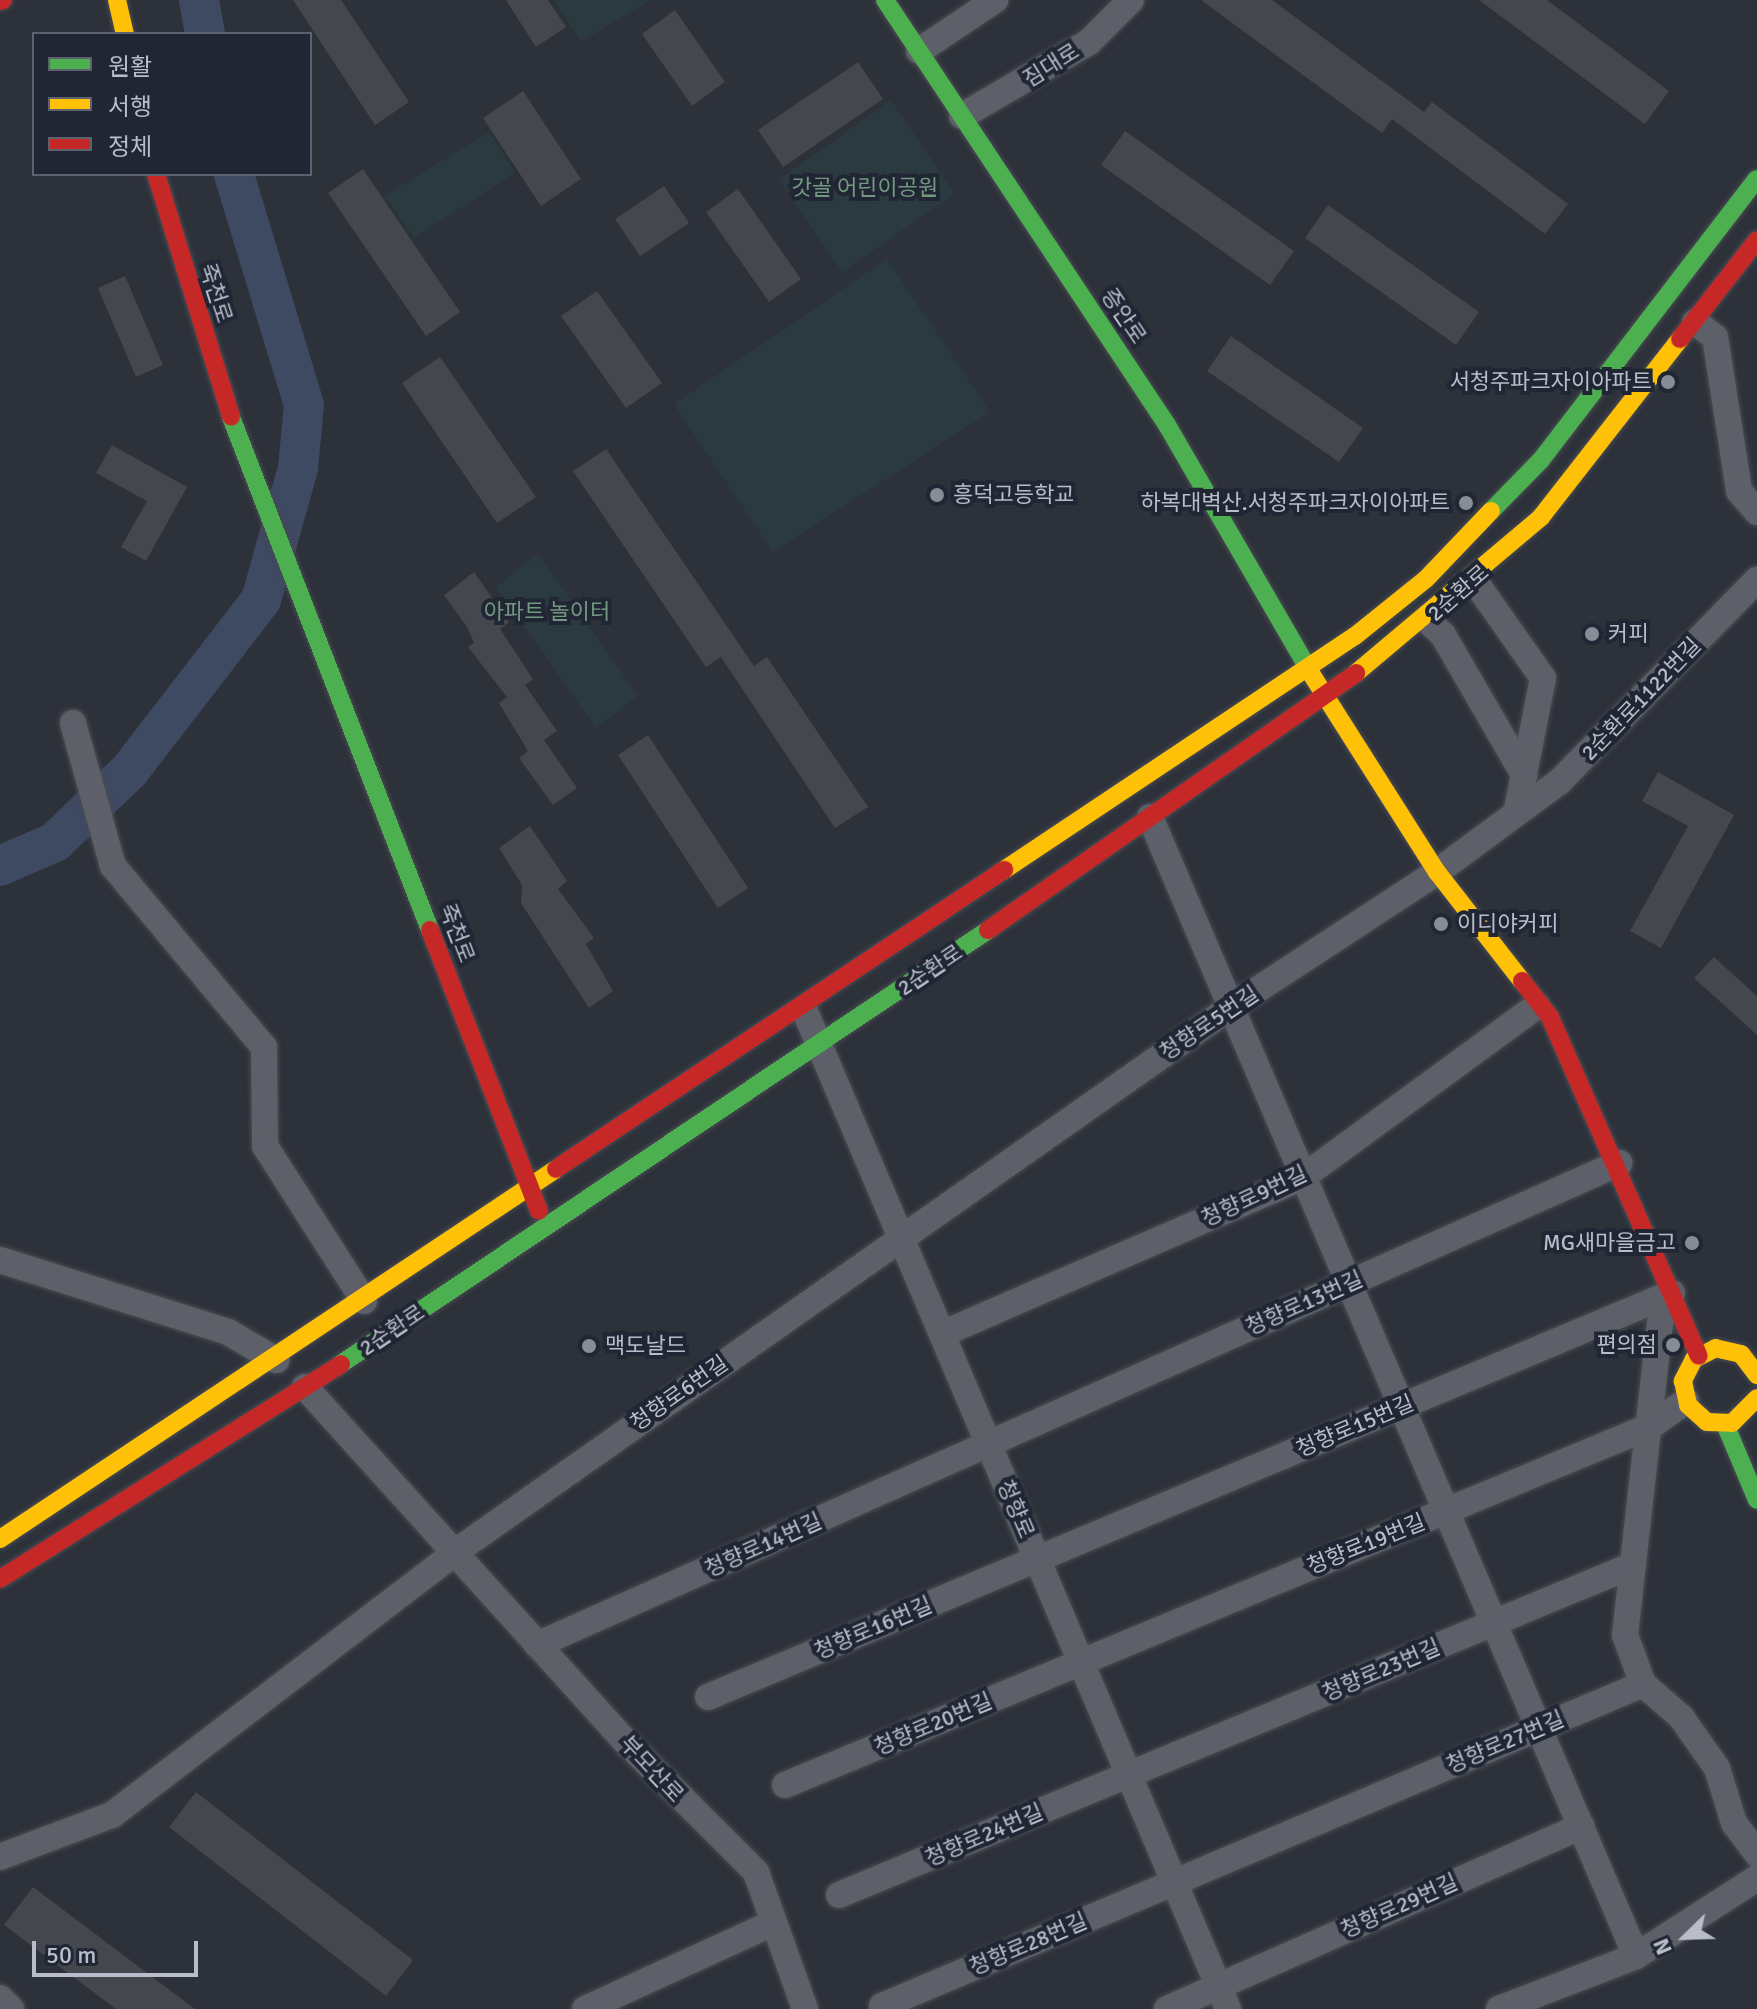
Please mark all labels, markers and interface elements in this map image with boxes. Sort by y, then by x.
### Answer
legend [32,32,312,176]
street label: 짐대로 [1018,38,1084,92]
text: 원활 [108,52,152,82]
text: 서행 [108,92,152,122]
text: 정체 [108,132,152,162]
park label: 갓골 어린이공원 [792,175,938,201]
street label: 죽천로 [194,260,238,326]
street label: 증안로 [1096,283,1152,349]
place label: 서청주파크자이아파트 [1450,369,1652,395]
marker: 서청주파크자이아파트 [1659,373,1677,391]
place label: 흥덕고등학교 [953,482,1074,508]
marker: 흥덕고등학교 [928,486,946,504]
place label: 하복대벽산.서청주파크자이아파트 [1141,490,1450,516]
marker: 하복대벽산.서청주파크자이아파트 [1457,494,1475,512]
street label: 2순환로 [1422,559,1494,627]
park label: 아파트 놀이터 [484,599,610,625]
place label: 커피 [1608,621,1648,647]
marker: 커피 [1583,625,1601,643]
street label: 2순환로1122번길 [1576,632,1706,766]
street label: 죽천로 [434,900,480,966]
place label: 이디야커피 [1457,911,1558,937]
marker: 이디야커피 [1432,915,1450,933]
street label: 2순환로 [893,939,967,1001]
street label: 청향로5번길 [1155,980,1263,1066]
street label: 청향로9번길 [1197,1160,1311,1232]
place label: MG새마을금고 [1543,1230,1676,1256]
marker: MG새마을금고 [1683,1234,1701,1252]
street label: 청향로13번길 [1242,1266,1366,1340]
street label: 2순환로 [355,1299,429,1361]
place label: 편의점 [1596,1332,1657,1358]
place label: 맥도날드 [605,1333,686,1359]
marker: 편의점 [1664,1336,1682,1354]
marker: 맥도날드 [580,1337,598,1355]
street label: 청향로6번길 [625,1350,733,1436]
street label: 청향로15번길 [1292,1389,1418,1463]
street label: 청향로 [992,1476,1040,1542]
street label: 청향로14번길 [701,1508,825,1582]
street label: 청향로19번길 [1303,1508,1429,1580]
street label: 청향로16번길 [810,1591,936,1665]
street label: 청향로23번길 [1318,1633,1444,1707]
street label: 청향로20번길 [870,1687,996,1761]
street label: 청향로27번길 [1442,1705,1568,1779]
street label: 부모산로 [615,1730,689,1808]
street label: 청향로24번길 [921,1798,1047,1872]
street label: 청향로29번길 [1337,1869,1461,1943]
north arrow [1645,1897,1725,1977]
street label: 청향로28번길 [965,1907,1091,1981]
scale bar [36,1925,202,1975]
text: N [1647,1934,1678,1959]
text: 50 m [46,1940,96,1970]

